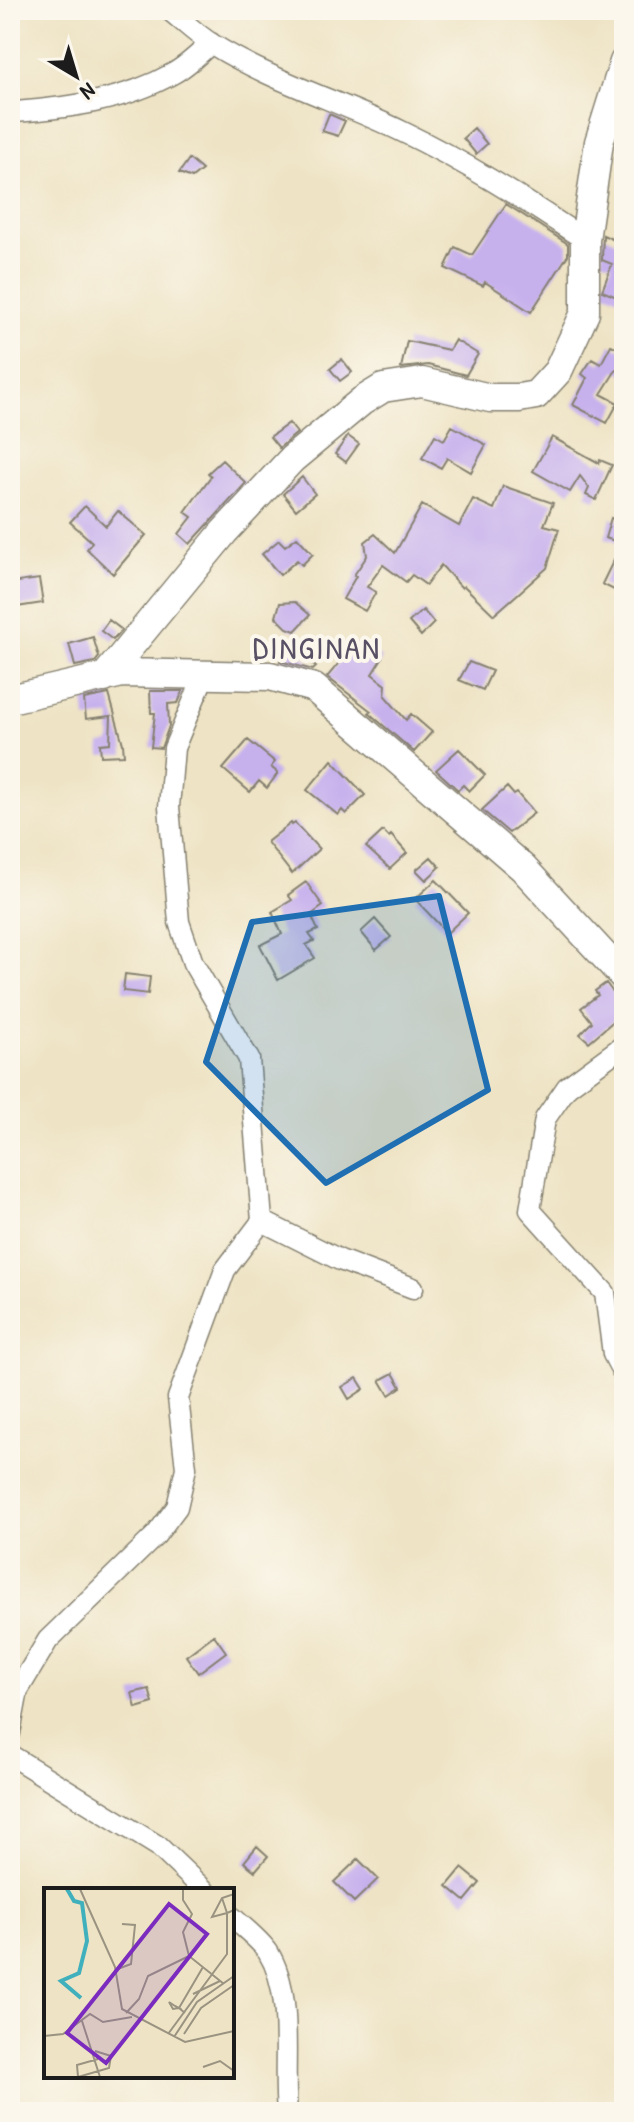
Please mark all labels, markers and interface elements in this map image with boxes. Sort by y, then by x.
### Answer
north arrow [36,36,116,116]
text: N [74,76,102,107]
district label: DINGINAN [253,626,381,669]
inset map [44,1888,234,2078]

